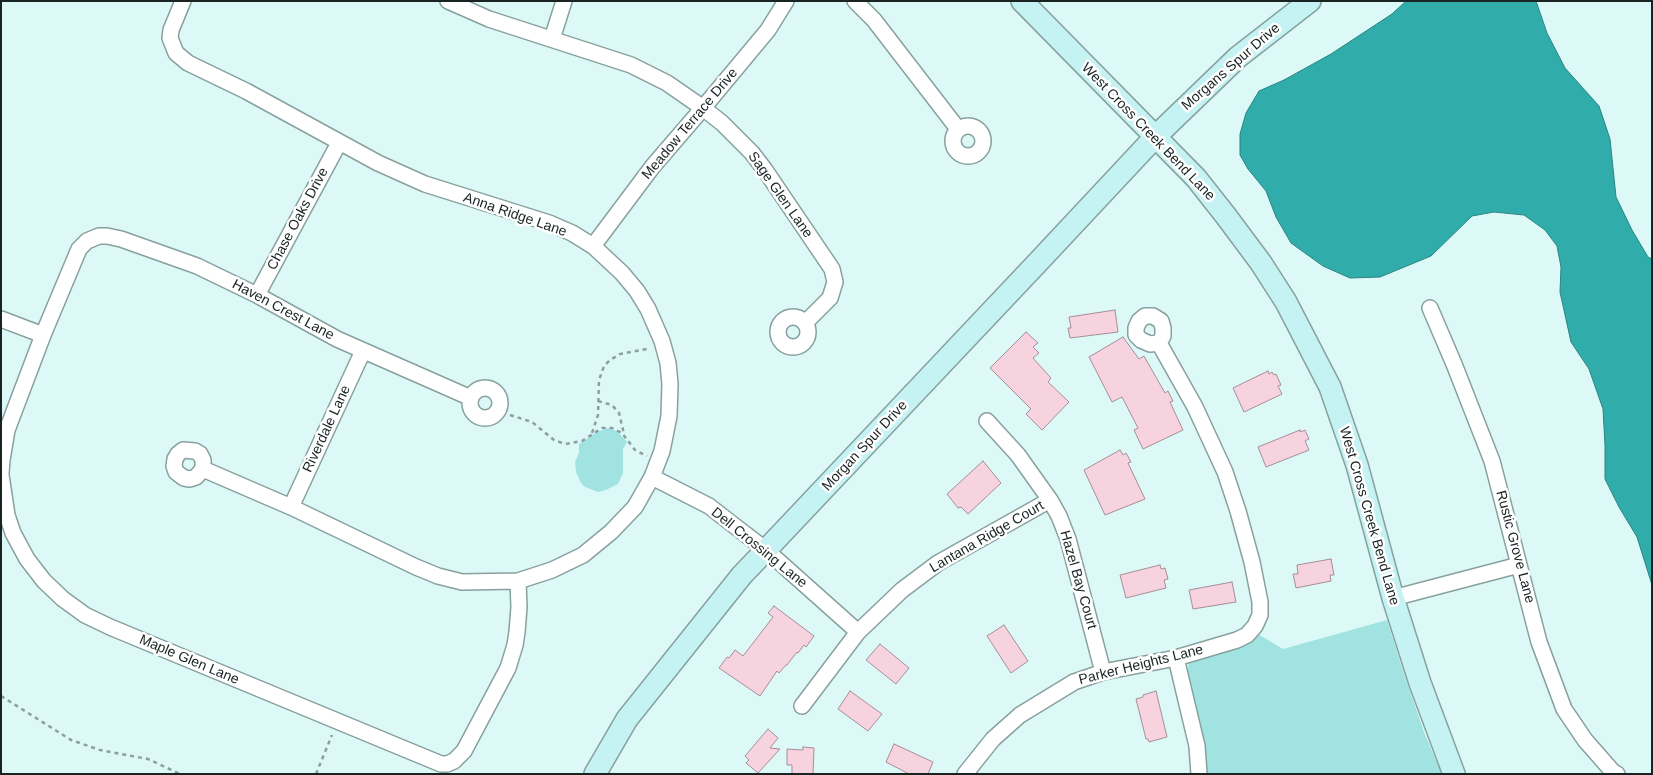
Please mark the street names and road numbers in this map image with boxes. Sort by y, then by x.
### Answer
street label: Morgans Spur Drive [1179,20,1283,114]
street label: West Cross Creek Bend Lane [1078,60,1218,204]
street label: Meadow Terrace Drive [639,65,741,183]
street label: Sage Glen Lane [744,149,816,241]
street label: Chase Oaks Drive [264,165,332,273]
street label: Anna Ridge Lane [461,189,569,241]
street label: Haven Crest Lane [229,276,337,344]
street label: Riverdale Lane [299,383,355,475]
street label: Morgan Spur Drive [819,397,911,495]
street label: West Cross Creek Bend Lane [1335,425,1403,607]
street label: Rustic Grove Lane [1492,489,1538,605]
street label: Lantana Ridge Court [927,497,1047,577]
street label: Dell Crossing Lane [708,504,810,592]
street label: Hazel Bay Court [1056,529,1100,631]
street label: Maple Glen Lane [137,631,241,689]
street label: Parker Heights Lane [1077,641,1205,689]

